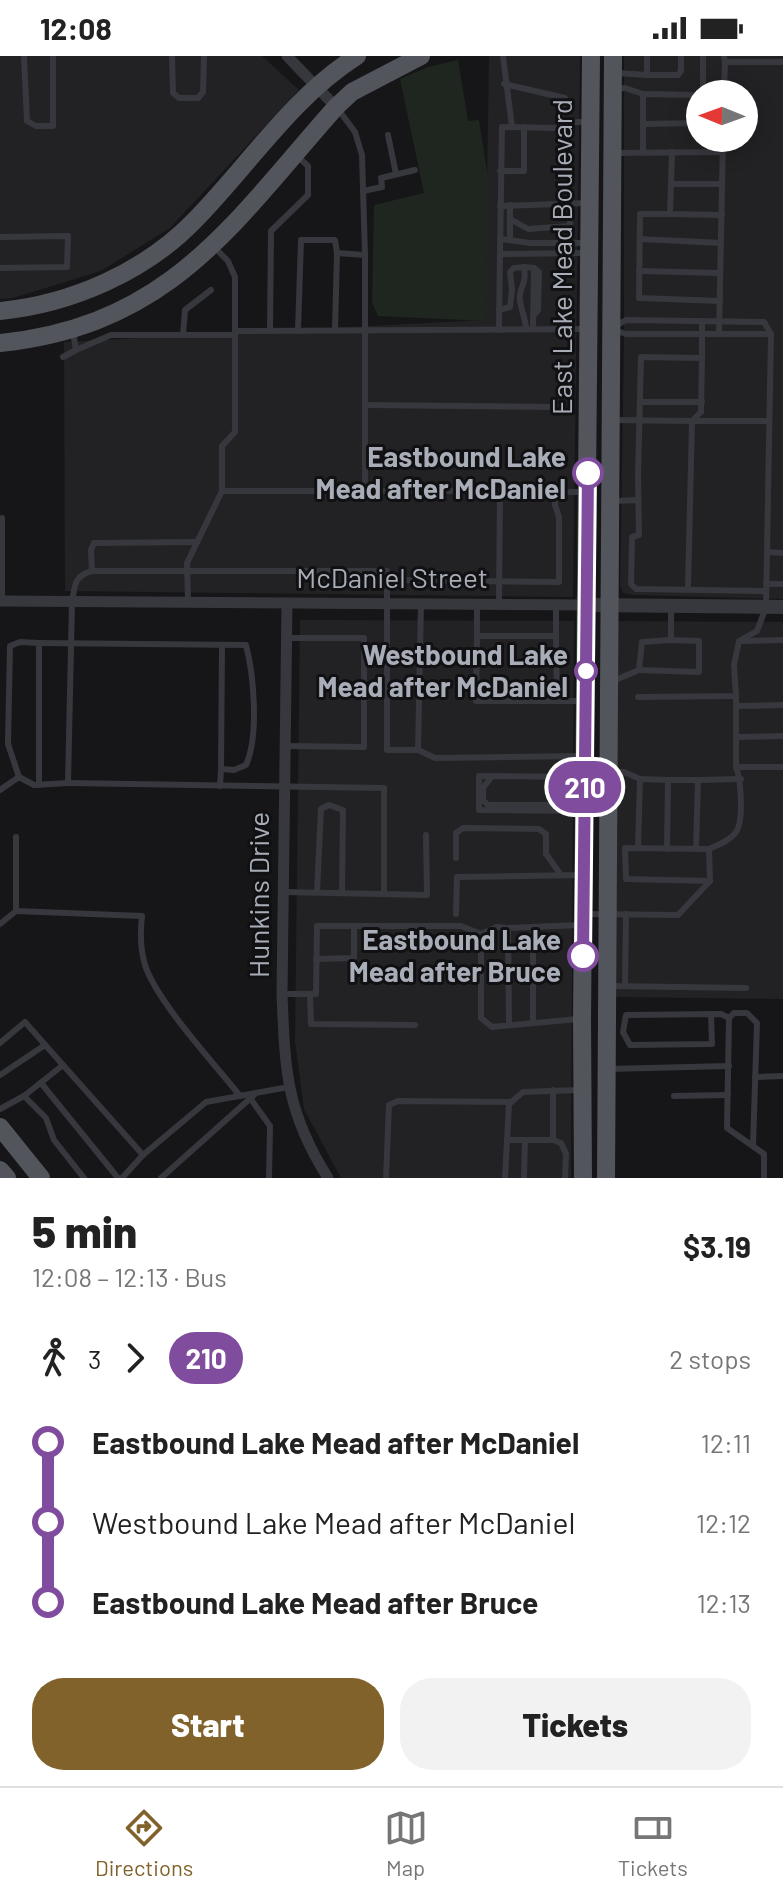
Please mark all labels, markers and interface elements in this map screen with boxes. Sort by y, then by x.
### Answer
text: 12:08 [40,10,112,46]
north arrow [686,80,758,152]
map controls [686,80,758,152]
street label: East Lake Mead Boulevard [544,99,578,415]
place label: Eastbound Lake Mead after McDaniel [316,439,566,505]
marker: Eastbound Lake Mead after McDaniel [573,458,603,488]
street label: McDaniel Street [296,560,488,594]
place label: Westbound Lake Mead after McDaniel [318,637,568,703]
marker: Westbound Lake Mead after McDaniel [575,660,597,682]
line badge: 210 [539,761,631,813]
text: 210 [564,770,606,804]
street label: Hunkins Drive [241,812,275,978]
place label: Eastbound Lake Mead after Bruce [349,922,561,988]
marker: Eastbound Lake Mead after Bruce [568,941,598,971]
text: 5 min [32,1204,137,1257]
text: $3.19 [683,1228,751,1264]
text: 12:08 – 12:13 · Bus [32,1261,227,1292]
icon: walk [32,1336,76,1380]
icon: forward [113,1336,157,1380]
text: 210 [185,1341,227,1375]
text: 3 [88,1343,101,1374]
text: 2 stops [669,1343,751,1374]
text: Eastbound Lake Mead after McDaniel [92,1424,579,1460]
text: 12:11 [701,1427,751,1458]
text: Westbound Lake Mead after McDaniel [92,1504,575,1540]
text: 12:12 [696,1507,751,1538]
text: Eastbound Lake Mead after Bruce [92,1584,538,1620]
text: 12:13 [697,1587,751,1618]
button: Start [32,1678,384,1770]
button: Tickets [400,1678,751,1770]
tab: Directions [95,1806,193,1880]
tab: Map [384,1806,428,1880]
tab: Tickets [618,1806,688,1880]

